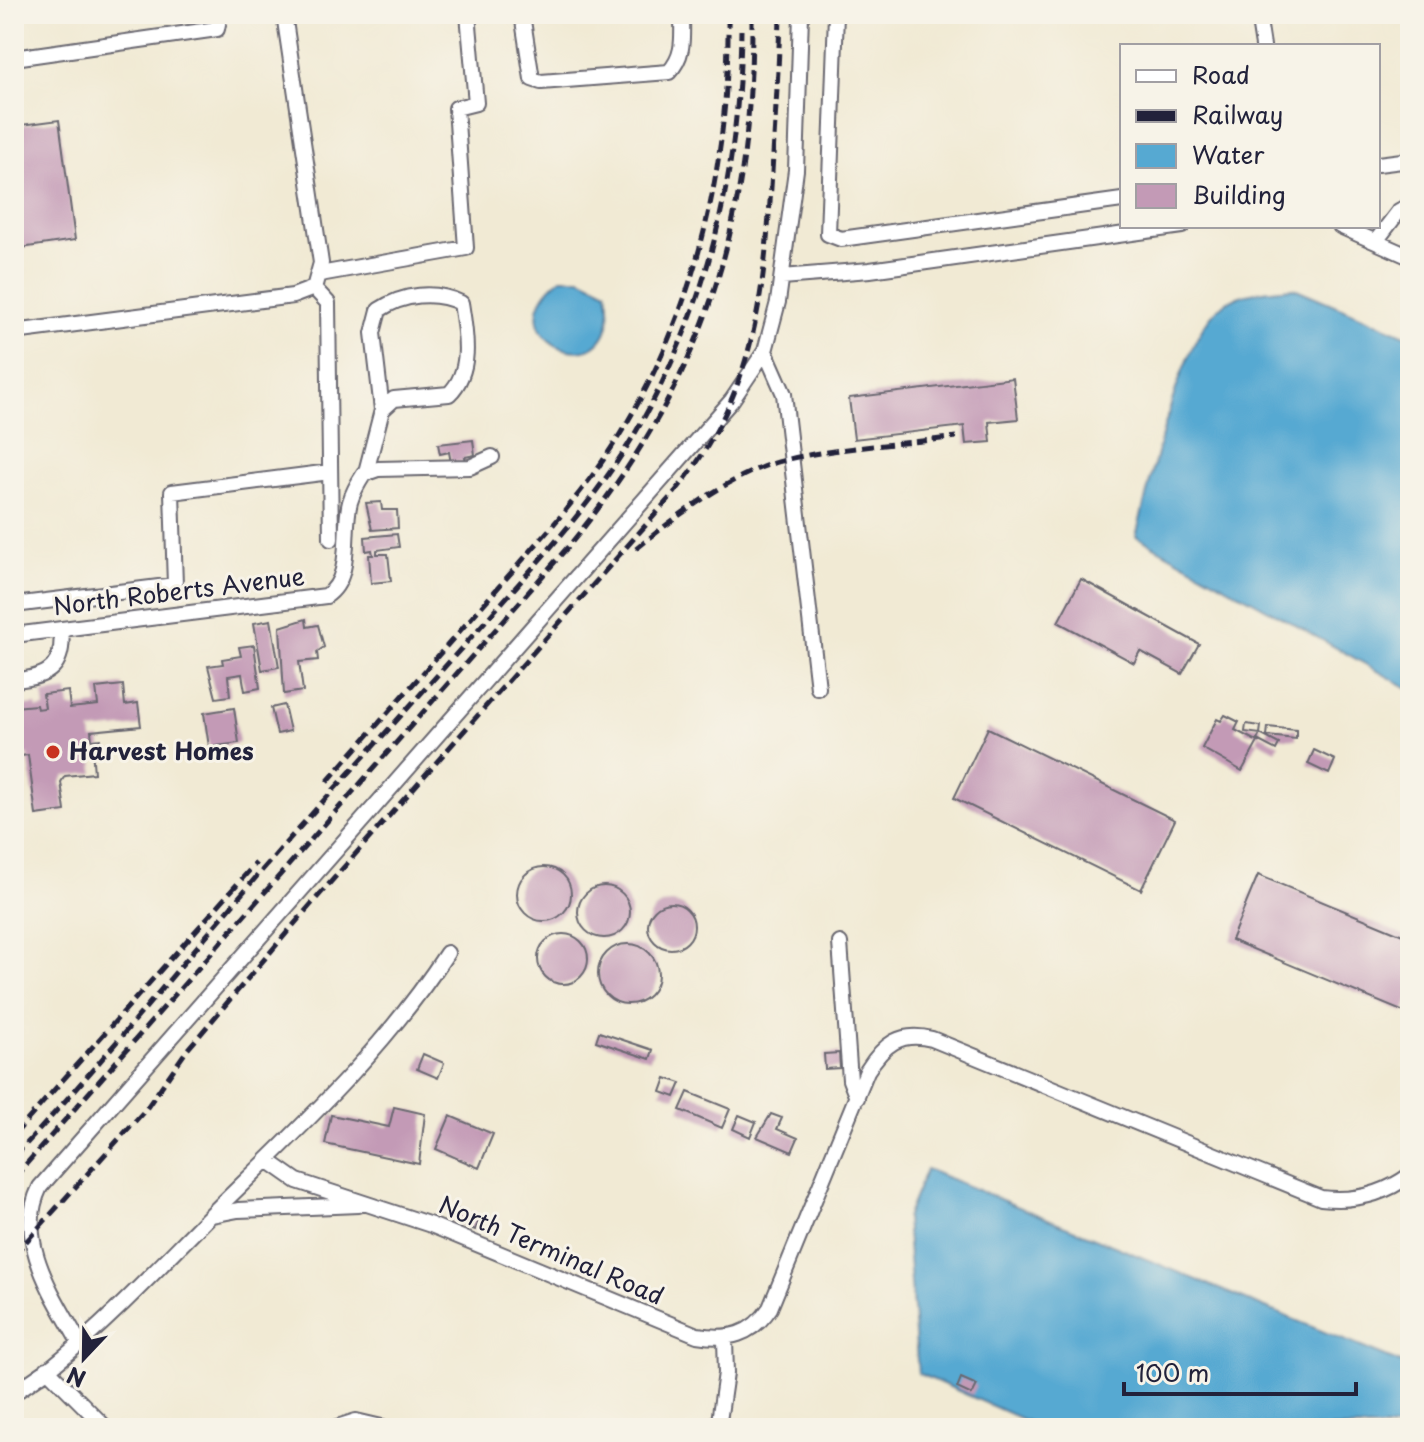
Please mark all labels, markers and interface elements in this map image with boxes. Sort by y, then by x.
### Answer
legend [1120,44,1380,228]
text: Road [1192,56,1250,92]
text: Railway [1192,96,1283,132]
text: Water [1192,136,1265,172]
text: Building [1192,176,1286,212]
street label: North Roberts Avenue [51,557,306,623]
place label: Harvest Homes [69,732,254,768]
marker: Harvest Homes [44,743,62,761]
street label: North Terminal Road [434,1185,670,1313]
north arrow [44,1318,124,1398]
scale bar [1124,1346,1356,1396]
text: 100 m [1136,1354,1209,1390]
text: N [62,1359,90,1396]

